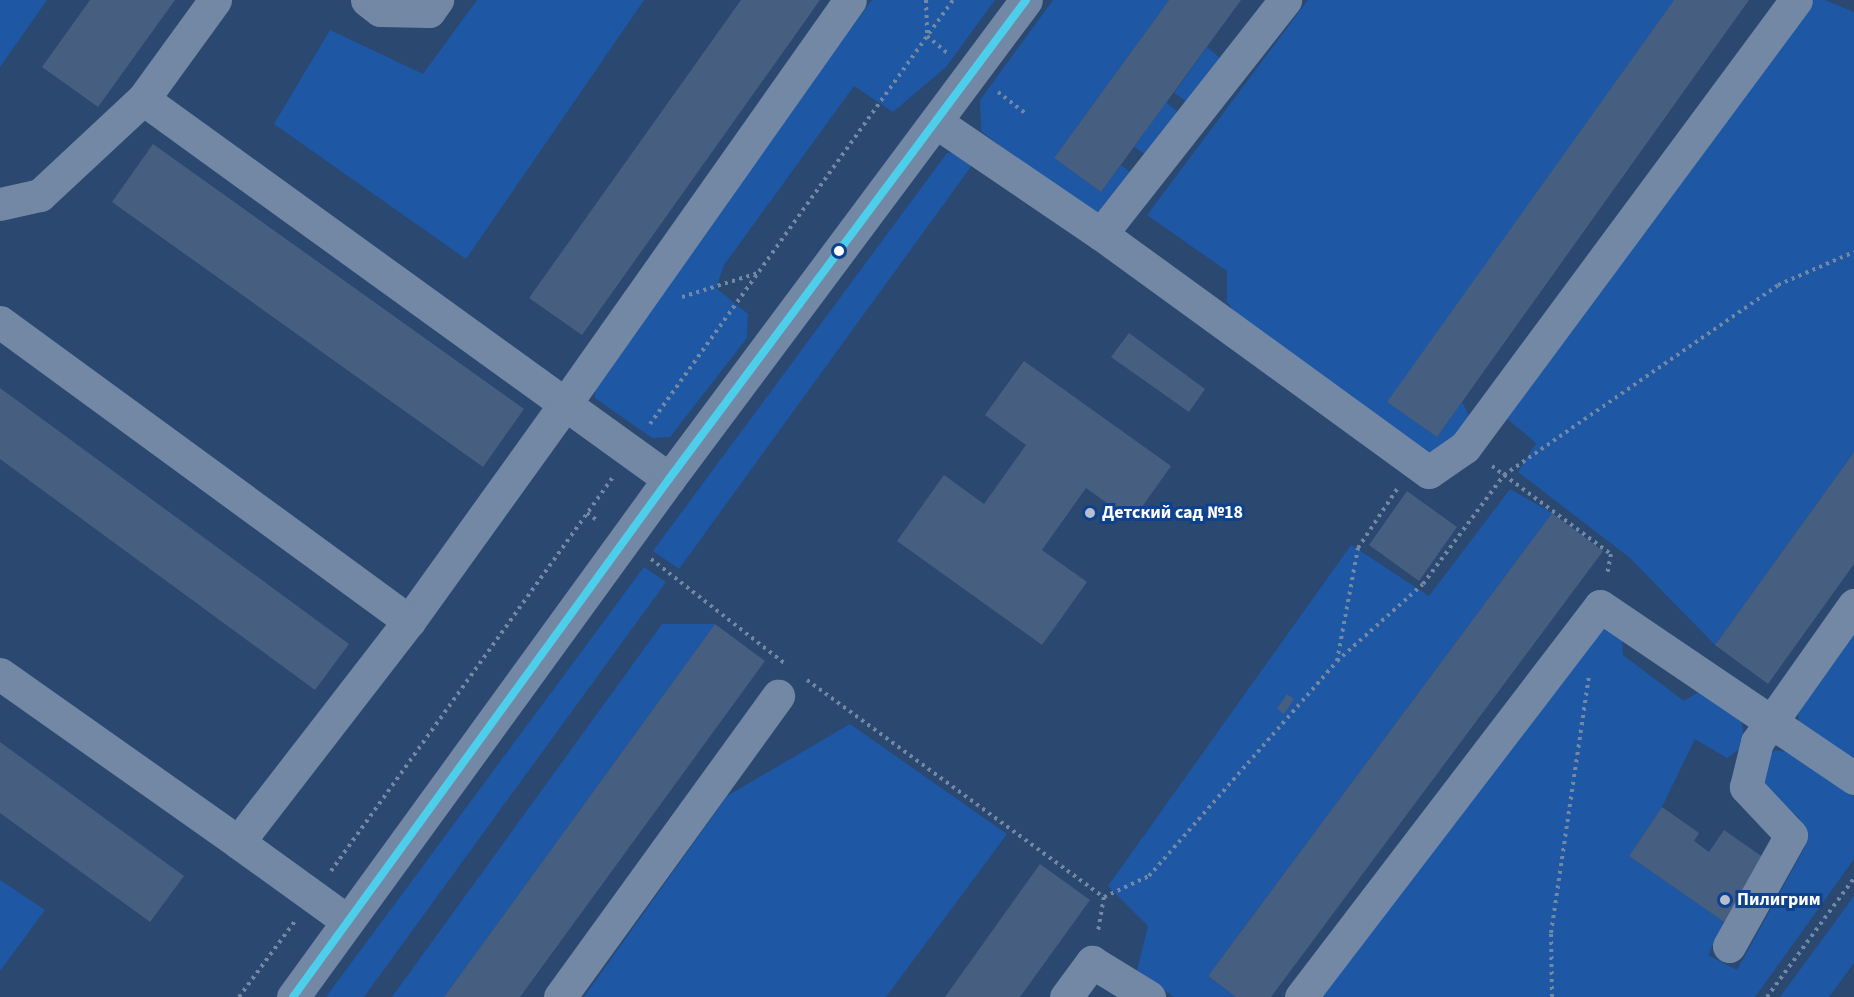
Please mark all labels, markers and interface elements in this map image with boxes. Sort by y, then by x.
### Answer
unlabelled marker [833,245,845,257]
place label: Детский сад №18 [1102,502,1243,524]
marker: Детский сад №18 [1083,506,1097,520]
place label: Пилигрим [1737,889,1821,911]
marker: Пилигрим [1718,893,1732,907]

